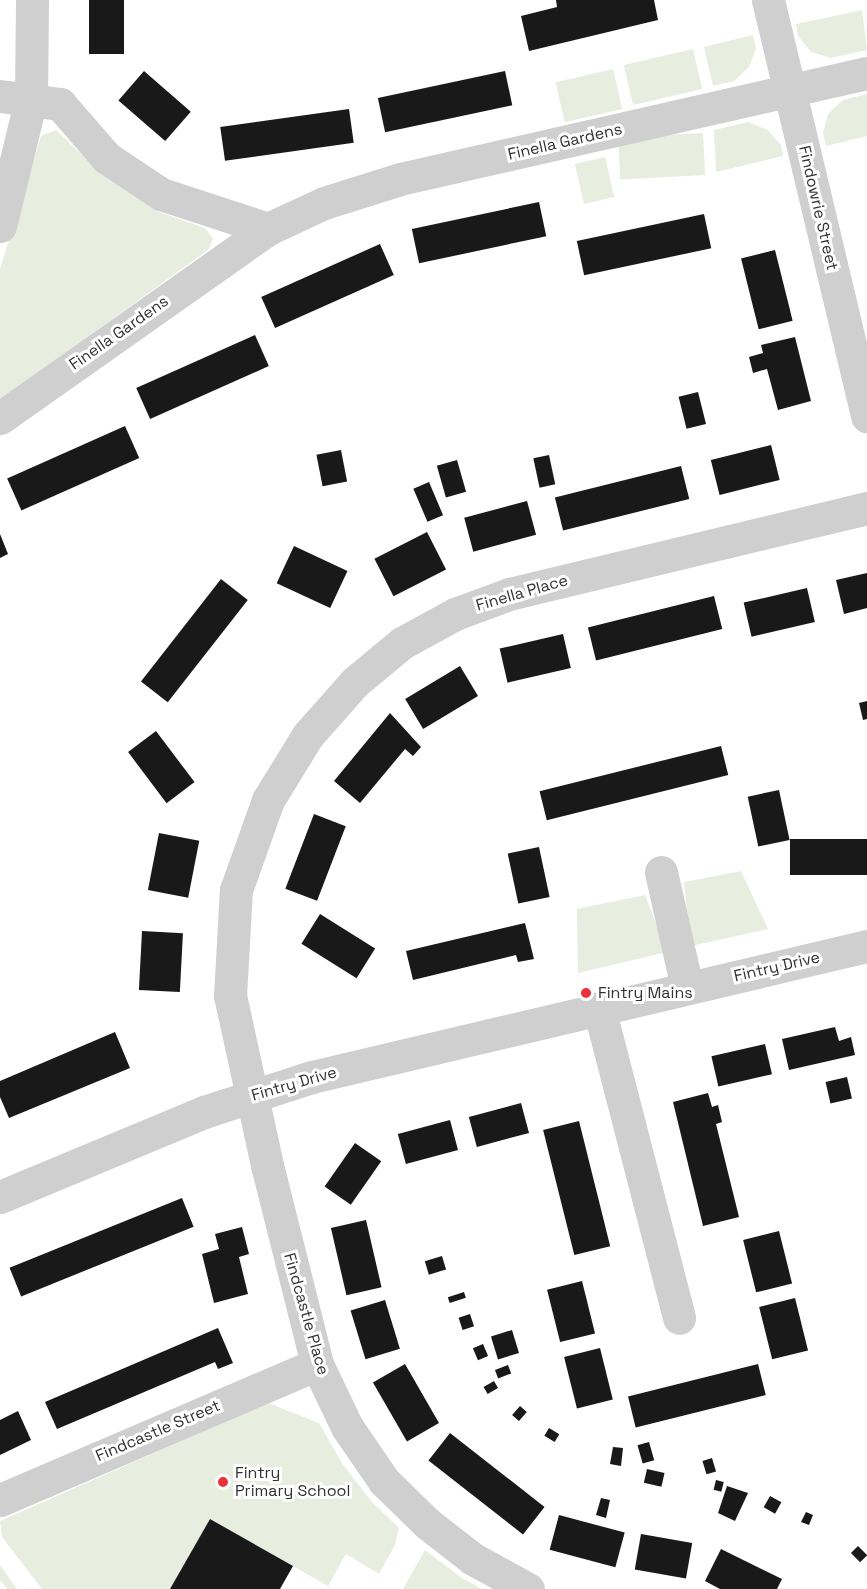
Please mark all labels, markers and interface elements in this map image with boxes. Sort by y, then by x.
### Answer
street label: Finella Gardens [506,120,624,164]
street label: Findowrie Street [794,144,842,272]
street label: Finella Gardens [66,292,172,374]
street label: Finella Place [474,571,570,615]
street label: Fintry Drive [732,948,822,986]
place label: Fintry Mains [598,983,693,1003]
marker: Fintry Mains [579,986,593,1000]
street label: Fintry Drive [249,1063,339,1105]
street label: Findcastle Place [279,1251,333,1377]
street label: Findcastle Street [93,1396,223,1466]
place label: Fintry Primary School [235,1463,350,1501]
marker: Fintry Primary School [216,1475,230,1489]

